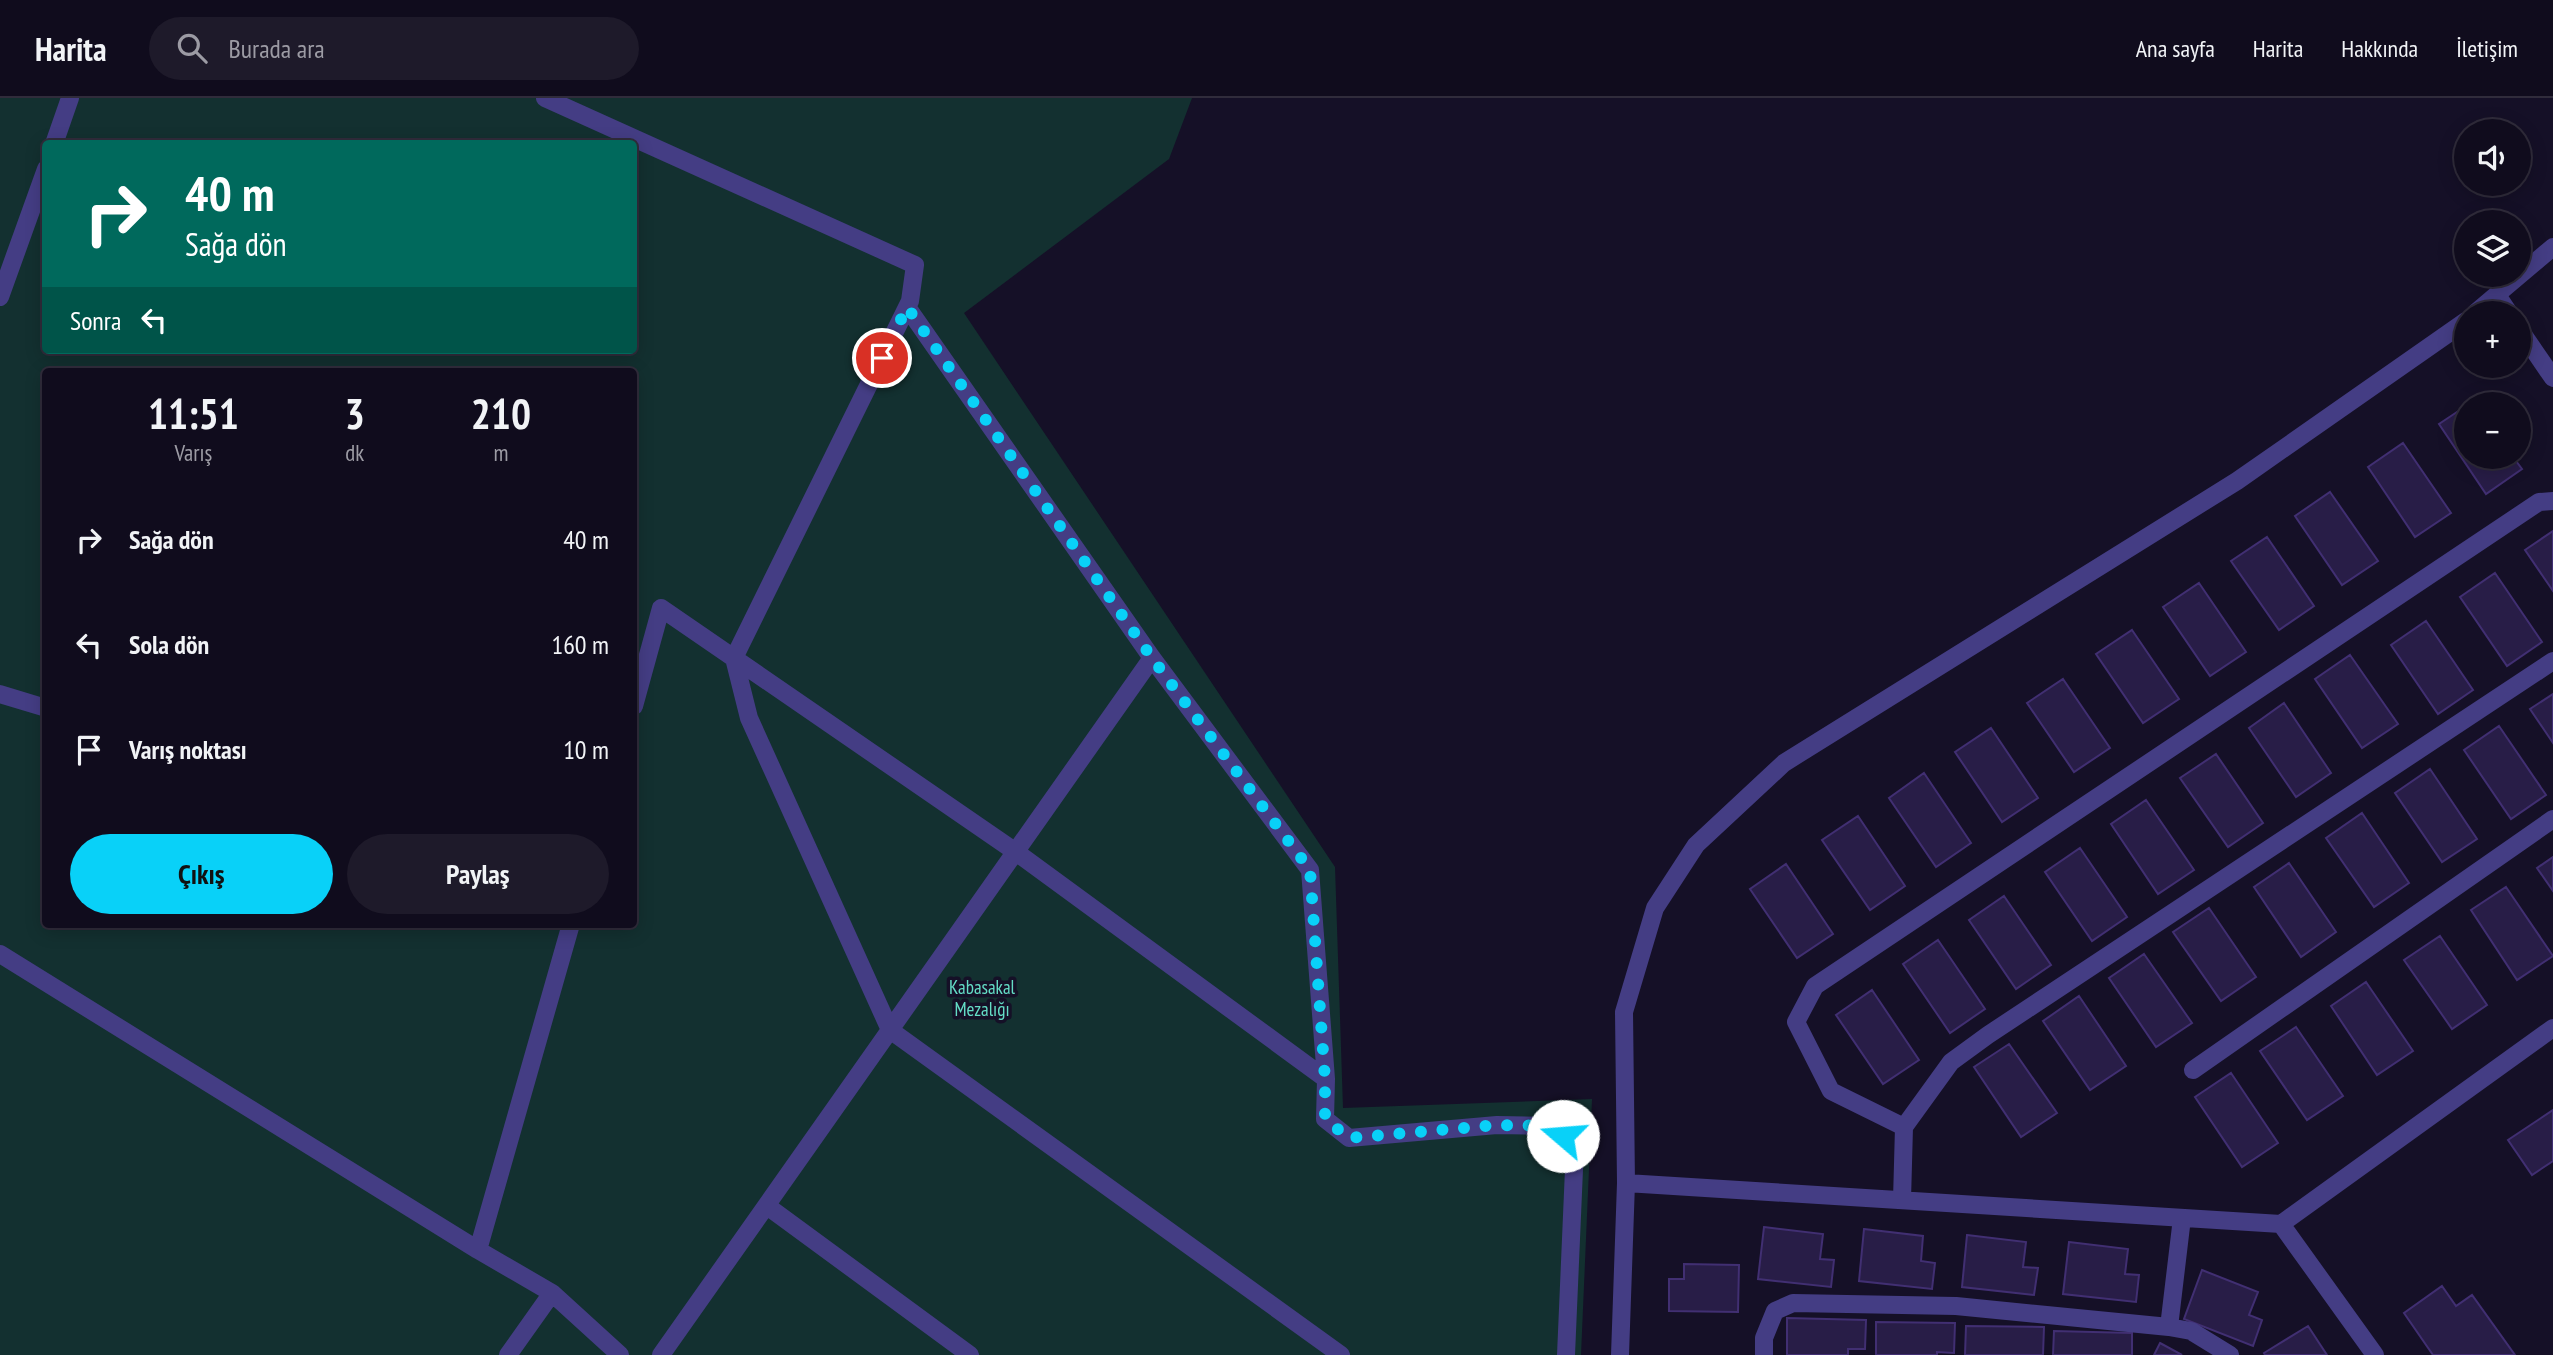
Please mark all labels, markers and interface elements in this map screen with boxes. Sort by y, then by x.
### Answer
search box [149,17,639,80]
text: Harita [35,27,107,70]
icon: search [173,29,211,67]
text: Burada ara [229,32,325,65]
text: Ana sayfa [2136,33,2215,64]
text: Harita [2253,33,2303,64]
text: Hakkında [2341,33,2418,64]
text: İletişim [2456,33,2518,64]
map controls [2454,119,2531,469]
button: sound [2454,119,2531,196]
text: 40 m [185,161,274,225]
icon: right [70,168,161,259]
button: layers [2454,210,2531,287]
text: Sağa dön [185,223,287,265]
icon: left [135,301,173,339]
button: + [2454,301,2531,378]
text: Sonra [70,304,121,337]
pin [852,328,912,388]
icon: arrive [863,339,901,377]
text: 11:51 [148,386,239,441]
text: 3 [345,386,365,441]
text: 210 [471,386,531,441]
button: − [2454,392,2531,469]
text: Varış [174,438,212,467]
text: dk [345,438,364,467]
text: m [493,438,508,467]
icon: right [70,521,108,559]
text: Sağa dön [129,523,214,556]
text: 40 m [563,523,609,556]
icon: left [70,626,108,664]
text: Sola dön [129,628,209,661]
text: 160 m [551,628,609,661]
icon: arrive [70,731,108,769]
text: Varış noktası [129,733,247,766]
text: 10 m [563,733,609,766]
button: Çıkış [70,834,333,914]
button: Paylaş [347,834,609,914]
park label: Kabasakal Mezalığı [949,975,1015,1021]
position arrow [1526,1099,1600,1173]

